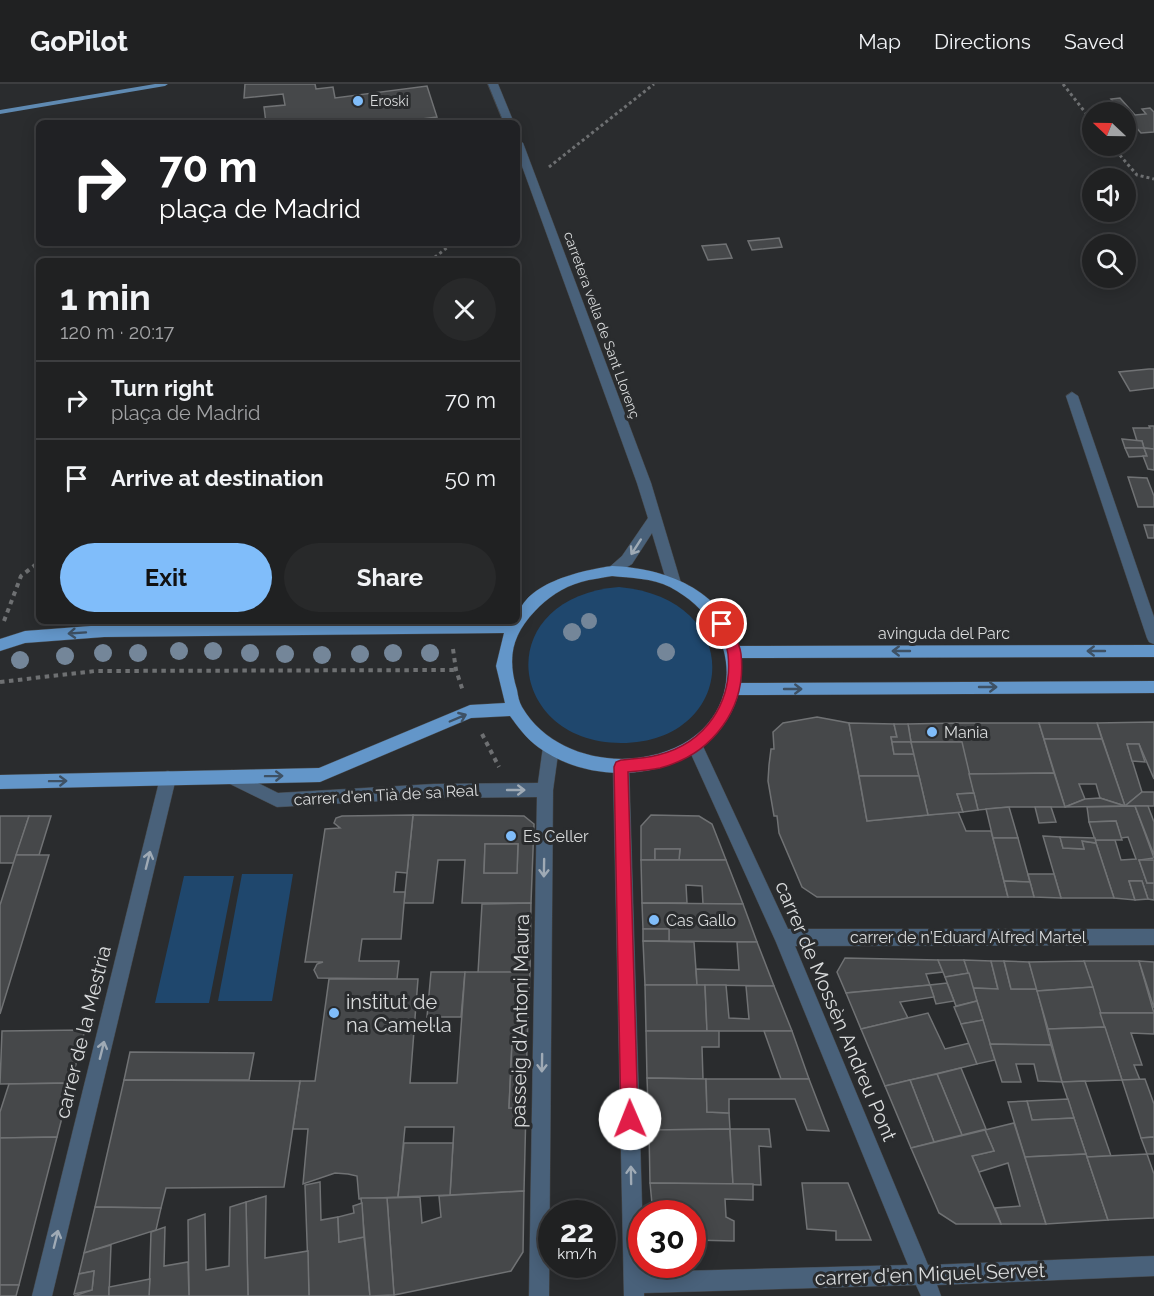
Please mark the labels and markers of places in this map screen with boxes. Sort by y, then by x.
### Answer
place label: Eroski [370,93,409,109]
marker: Eroski [351,94,365,108]
pin [696,598,747,649]
place label: Mania [944,723,988,742]
marker: Mania [925,725,939,739]
place label: Es Celler [523,827,589,846]
marker: Es Celler [504,829,518,843]
place label: Cas Gallo [666,911,736,930]
marker: Cas Gallo [647,913,661,927]
place label: institut de na Camel·la [346,990,452,1037]
marker: institut de na Camel·la [327,1006,341,1020]

